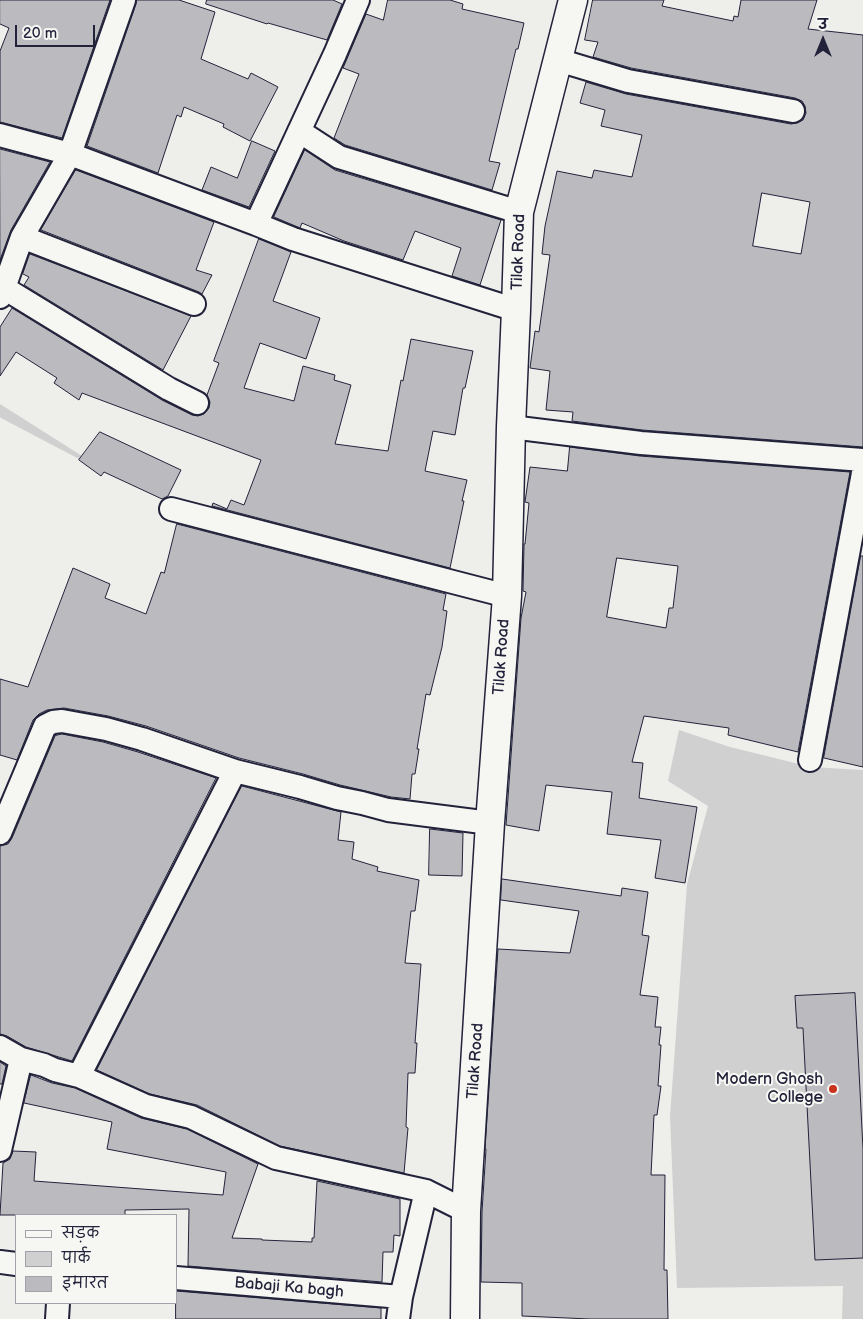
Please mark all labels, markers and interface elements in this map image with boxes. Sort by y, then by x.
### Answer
scale bar [18,15,98,47]
north arrow [798,15,848,65]
text: उ [818,16,828,33]
text: 20 m [23,24,57,43]
street label: Tilak Road [508,214,530,290]
street label: Tilak Road [490,618,514,696]
street label: Tilak Road [464,1022,488,1100]
place label: Modern Ghosh College [716,1070,823,1108]
marker: Modern Ghosh College [827,1083,839,1095]
legend [15,1214,178,1304]
text: सड़क [62,1224,99,1243]
text: पार्क [62,1249,90,1268]
text: इमारत [62,1274,108,1293]
street label: Babaji Ka bagh [234,1274,344,1302]

